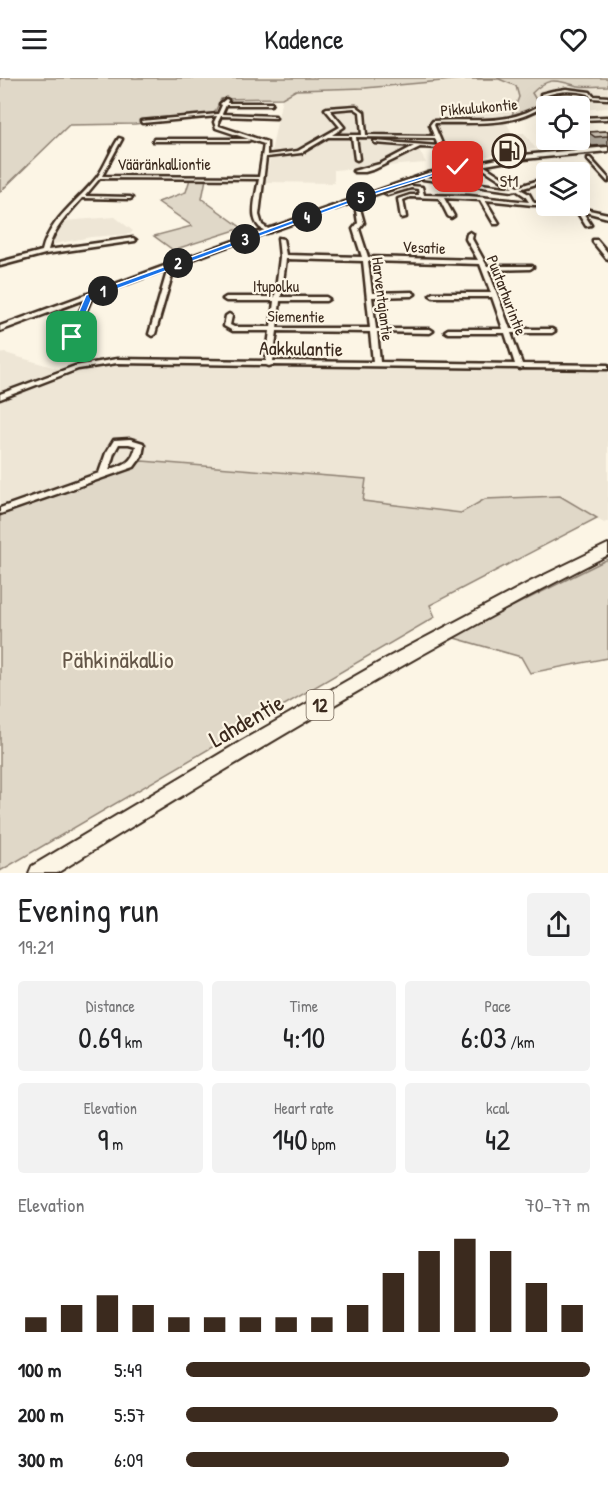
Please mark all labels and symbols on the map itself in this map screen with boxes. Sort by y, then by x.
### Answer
street label: Pikkulukontie [439,93,519,121]
fuel station icon: St1 [491,133,527,169]
pin [432,141,483,192]
street label: Vääränkalliontie [117,153,211,175]
place label: St1 [500,170,519,192]
pin: 5 [346,182,376,212]
pin: 4 [292,202,322,232]
pin: 3 [230,224,260,254]
street label: Vesatie [402,235,447,259]
pin: 2 [163,248,193,278]
street label: Puutarhurintie [482,252,533,339]
street label: Harventajantie [367,256,399,343]
street label: Itupolku [253,275,300,297]
pin: 1 [88,276,118,306]
street label: Siementie [267,305,325,328]
pin [46,311,97,362]
street label: Aakkulantie [259,334,343,362]
park label: Pähkinäkallio [62,643,174,675]
street label: Lahdentie [203,686,290,754]
road number: 12 [306,690,334,720]

